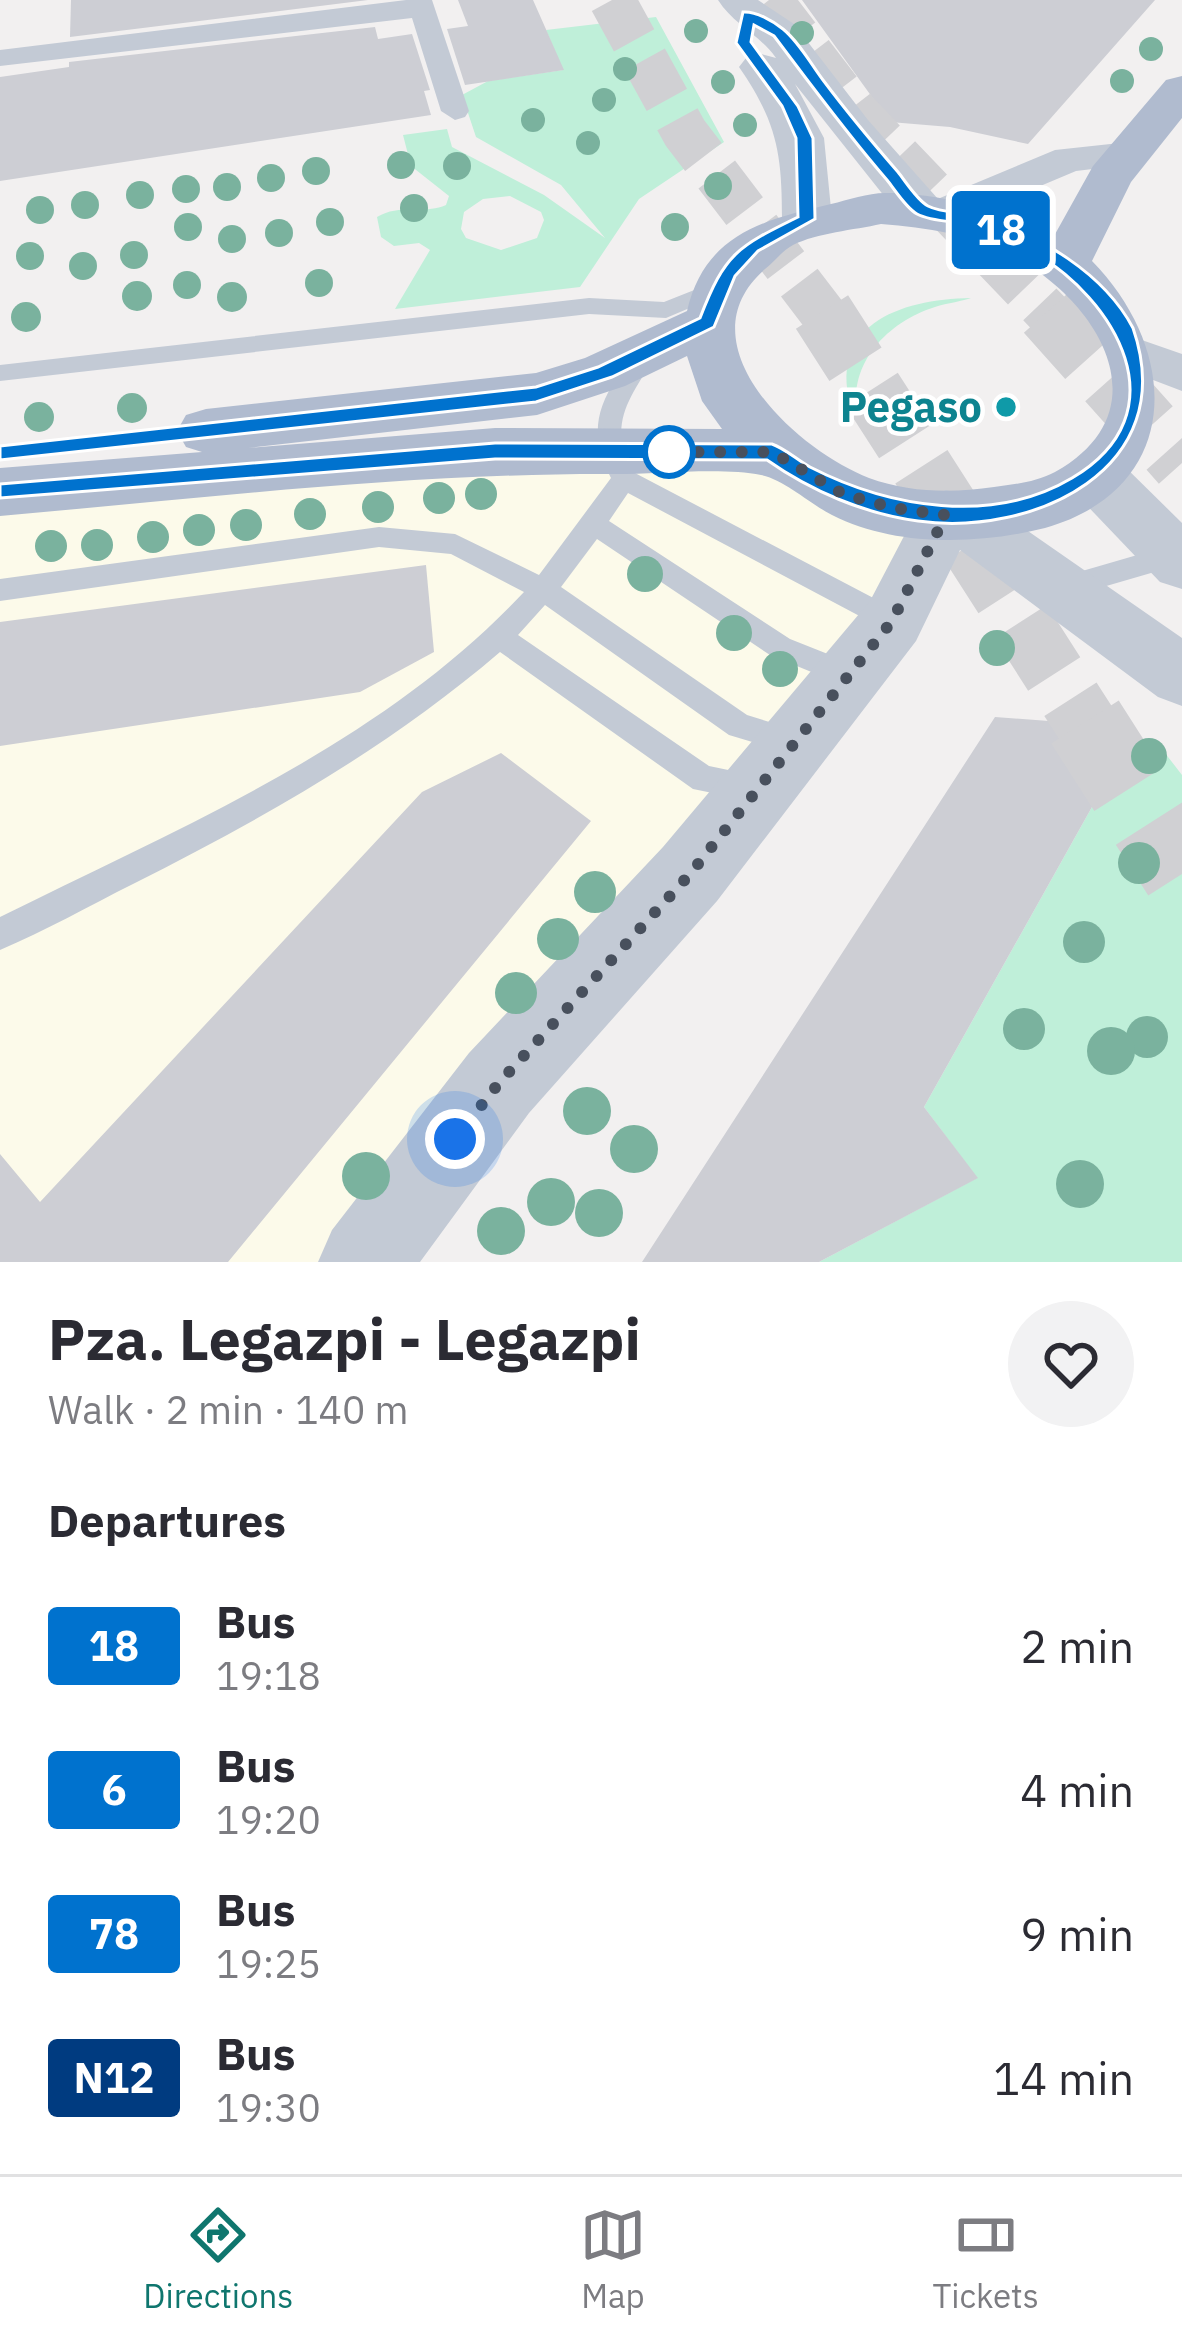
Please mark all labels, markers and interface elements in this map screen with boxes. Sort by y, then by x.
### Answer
line badge: 18 [947,191,1055,269]
text: 18 [976,202,1026,257]
place label: Pegaso [840,379,982,434]
marker: Pegaso [993,394,1019,420]
unlabelled marker [644,427,694,477]
your location [425,1109,485,1169]
button: heart [1008,1301,1134,1427]
text: Pza. Legazpi - Legazpi [48,1302,641,1376]
text: Walk · 2 min · 140 m [48,1384,409,1435]
text: Departures [48,1491,286,1549]
text: Bus [216,1592,296,1650]
text: 2 min [1020,1617,1134,1675]
text: 18 [89,1618,139,1673]
text: 19:18 [216,1650,321,1701]
text: Bus [216,1736,296,1794]
text: 4 min [1020,1761,1134,1819]
text: 6 [101,1762,127,1817]
text: 19:20 [216,1794,321,1845]
text: Bus [216,1880,296,1938]
text: 9 min [1020,1905,1134,1963]
text: 78 [89,1906,139,1961]
text: 19:25 [216,1938,321,1989]
text: Bus [216,2024,296,2082]
text: 14 min [993,2049,1134,2107]
text: N12 [74,2050,154,2105]
text: 19:30 [216,2082,321,2133]
tab: Directions [143,2202,293,2317]
tab: Map [580,2202,646,2317]
tab: Tickets [932,2202,1039,2317]

